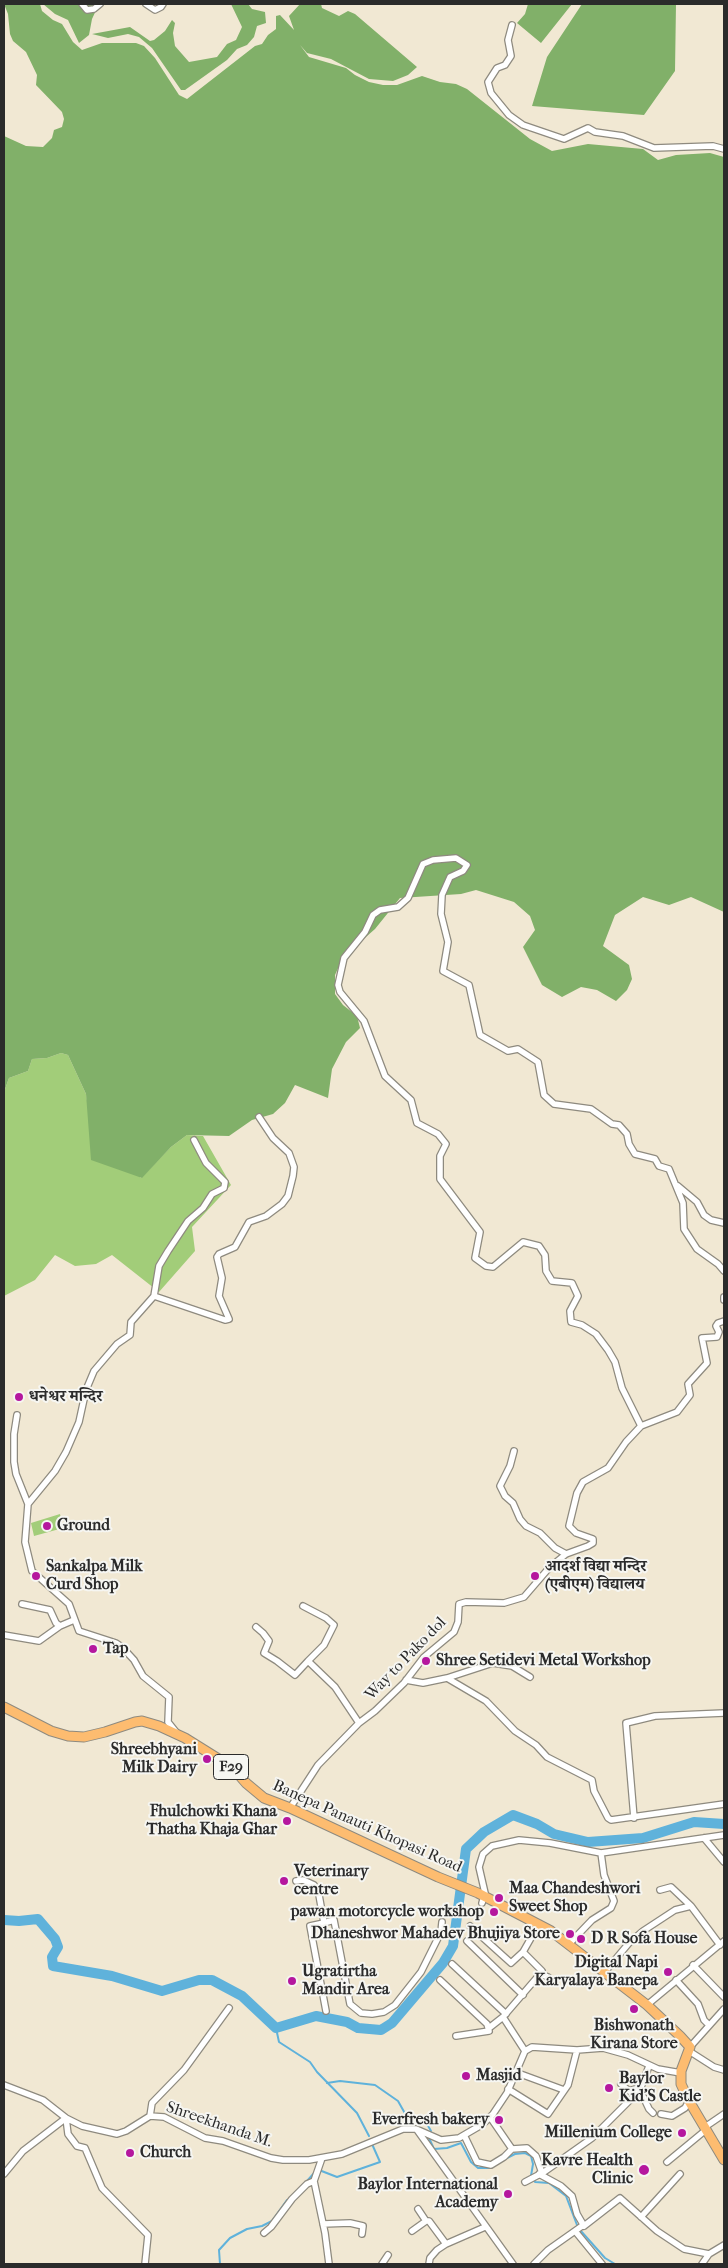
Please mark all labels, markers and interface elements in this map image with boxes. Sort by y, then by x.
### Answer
place label: धनेश्वर मन्दिर [29,1387,103,1407]
marker: धनेश्वर मन्दिर [13,1391,25,1403]
place label: Ground [57,1516,110,1536]
marker: Ground [41,1520,53,1532]
place label: Sankalpa Milk Curd Shop [46,1557,143,1595]
place label: आदर्श विद्या मन्दिर (एबीएम) विद्यालय [545,1557,647,1595]
marker: Sankalpa Milk Curd Shop [30,1570,42,1582]
marker: आदर्श विद्या मन्दिर (एबीएम) विद्यालय [529,1570,541,1582]
street label: Way to Pako dol [361,1613,451,1705]
place label: Tap [103,1639,129,1659]
marker: Tap [87,1643,99,1655]
place label: Shree Setidevi Metal Workshop [436,1651,651,1671]
marker: Shree Setidevi Metal Workshop [420,1655,432,1667]
place label: Shreebhyani Milk Dairy [111,1740,197,1778]
marker: Shreebhyani Milk Dairy [201,1753,213,1765]
road number: F29 [214,1754,248,1780]
street label: Banepa Panauti Khopasi Road [269,1776,465,1878]
place label: Fhulchowki Khana Thatha Khaja Ghar [147,1802,277,1840]
marker: Fhulchowki Khana Thatha Khaja Ghar [281,1815,293,1827]
place label: Veterinary centre [294,1862,369,1900]
marker: Veterinary centre [278,1875,290,1887]
place label: Maa Chandeshwori Sweet Shop [509,1879,640,1917]
marker: Maa Chandeshwori Sweet Shop [493,1892,505,1904]
place label: pawan motorcycle workshop [291,1902,484,1922]
marker: pawan motorcycle workshop [488,1906,500,1918]
place label: Dhaneshwor Mahadev Bhujiya Store [311,1924,560,1944]
marker: Dhaneshwor Mahadev Bhujiya Store [564,1928,576,1940]
place label: D R Sofa House [591,1929,697,1949]
marker: D R Sofa House [575,1933,587,1945]
place label: Digital Napi Karyalaya Banepa [535,1953,658,1991]
place label: Ugratirtha Mandir Area [302,1962,389,2000]
marker: Digital Napi Karyalaya Banepa [662,1966,674,1978]
marker: Ugratirtha Mandir Area [286,1975,298,1987]
marker: Bishwonath Kirana Store [628,2003,640,2015]
place label: Bishwonath Kirana Store [590,2016,678,2054]
place label: Masjid [476,2066,521,2086]
place label: Baylor Kid'S Castle [619,2069,701,2107]
marker: Masjid [460,2070,472,2082]
marker: Baylor Kid'S Castle [603,2082,615,2094]
street label: Shreekhanda M. [163,2098,275,2152]
place label: Everfresh bakery [372,2110,489,2130]
marker: Everfresh bakery [493,2114,505,2126]
place label: Millenium College [544,2123,672,2143]
marker: Millenium College [676,2127,688,2139]
place label: Church [140,2143,191,2163]
marker: Church [124,2147,136,2159]
place label: Kavre Health Clinic [541,2151,633,2189]
marker: Kavre Health Clinic [637,2163,651,2177]
place label: Baylor International Academy [357,2175,498,2213]
marker: Baylor International Academy [502,2188,514,2200]

